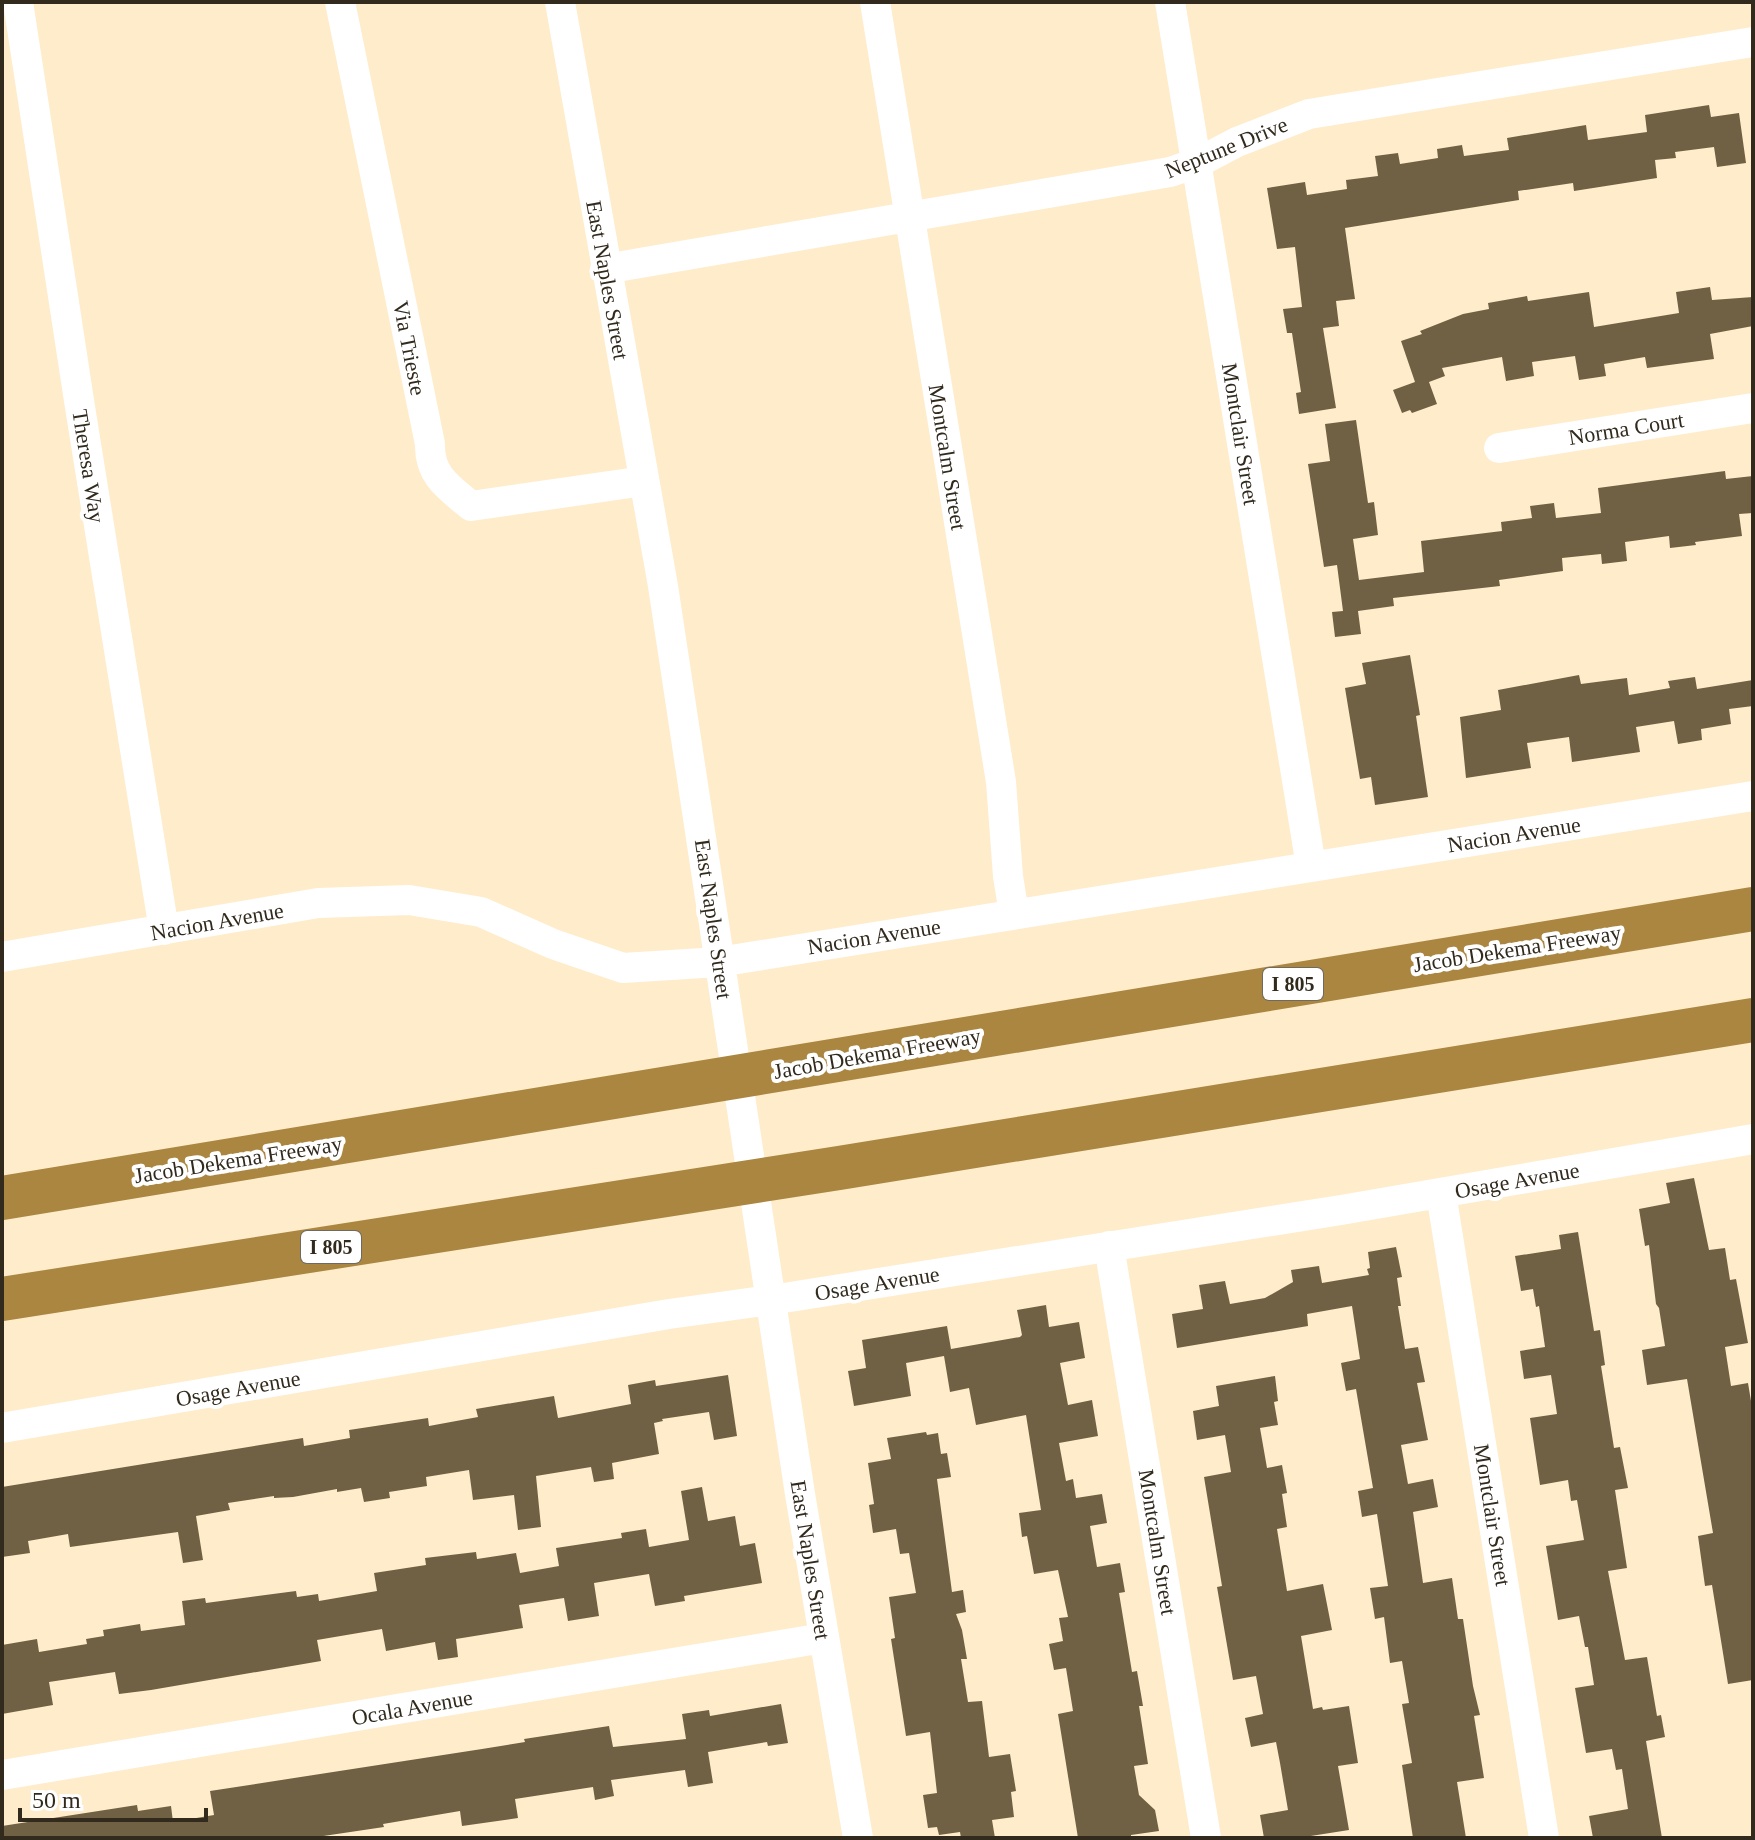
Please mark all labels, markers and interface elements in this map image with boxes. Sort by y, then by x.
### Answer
street label: Neptune Drive [1161,112,1291,183]
street label: East Naples Street [581,198,634,362]
street label: Via Trieste [388,299,431,398]
street label: Montclair Street [1217,361,1264,507]
street label: Montcalm Street [924,382,971,532]
street label: Norma Court [1566,407,1686,450]
street label: Theresa Way [67,408,110,525]
street label: Nacion Avenue [1446,812,1583,857]
street label: East Naples Street [690,837,737,1001]
street label: Nacion Avenue [149,897,286,945]
street label: Nacion Avenue [806,914,943,959]
street label: Jacob Dekema Freeway [1411,920,1623,977]
road number: I 805 [1263,968,1323,1000]
street label: Jacob Dekema Freeway [771,1023,983,1084]
street label: Jacob Dekema Freeway [132,1131,344,1188]
street label: Osage Avenue [1453,1157,1581,1204]
road number: I 805 [301,1231,361,1263]
street label: Osage Avenue [813,1261,941,1306]
street label: Osage Avenue [174,1365,302,1412]
street label: Montclair Street [1469,1442,1516,1588]
street label: Montcalm Street [1134,1467,1181,1617]
street label: East Naples Street [786,1478,835,1642]
street label: Ocala Avenue [350,1685,475,1730]
scale bar [20,1772,206,1822]
text: 50 m [32,1787,81,1813]

